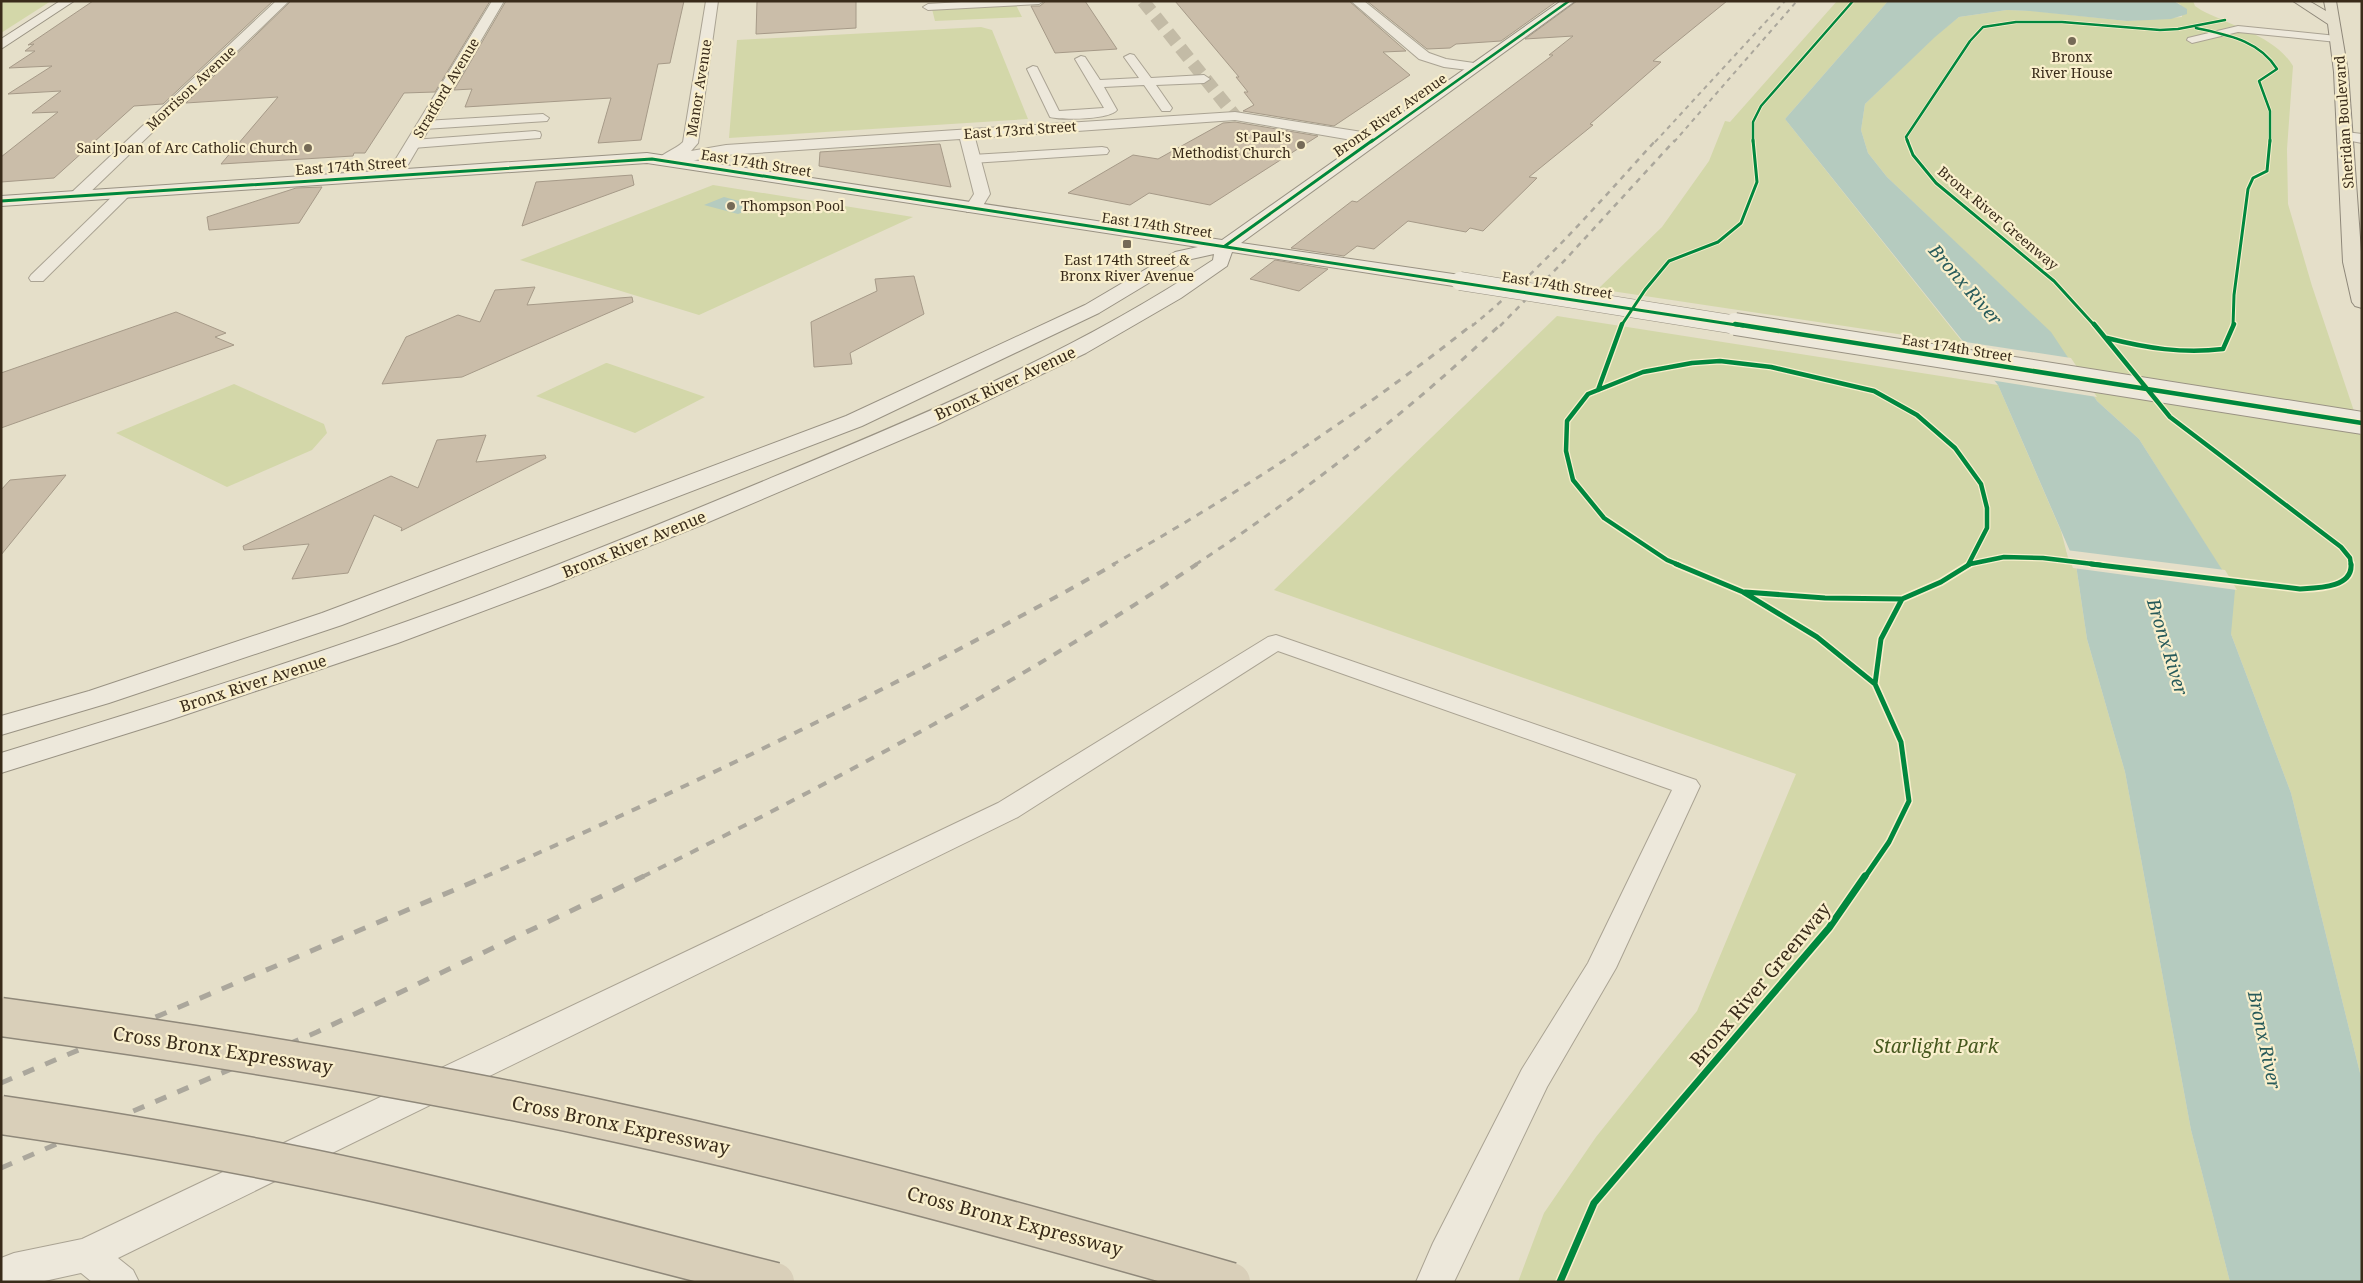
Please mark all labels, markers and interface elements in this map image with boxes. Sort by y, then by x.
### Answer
street label: Stratford Avenue [408,34,483,141]
marker: Bronx River House [2066,35,2078,47]
street label: Manor Avenue [681,38,716,138]
street label: Morrison Avenue [142,41,240,134]
place label: Bronx River House [2031,47,2113,82]
street label: Sheridan Boulevard [2329,54,2358,189]
street label: Bronx River Avenue [1329,68,1450,161]
street label: East 173rd Street [963,116,1077,143]
place label: St Paul's Methodist Church [1172,127,1291,162]
place label: Saint Joan of Arc Catholic Church [76,138,298,157]
marker: St Paul's Methodist Church [1295,139,1307,151]
marker: Saint Joan of Arc Catholic Church [302,142,314,154]
street label: East 174th Street [700,144,813,181]
street label: East 174th Street [295,152,407,179]
street label: Bronx River Greenway [1934,161,2063,274]
place label: Thompson Pool [741,196,845,215]
marker: Thompson Pool [725,200,737,212]
street label: East 174th Street [1101,207,1214,242]
marker: East 174th Street & Bronx River Avenue [1121,238,1133,250]
water label: Bronx River [1923,238,2008,330]
place label: East 174th Street & Bronx River Avenue [1060,250,1194,285]
street label: East 174th Street [1501,266,1614,303]
street label: East 174th Street [1901,329,2014,366]
street label: Bronx River Avenue [931,341,1079,425]
street label: Bronx River Avenue [559,505,709,583]
water label: Bronx River [2142,594,2194,699]
street label: Bronx River Avenue [177,649,329,717]
street label: Bronx River Greenway [1684,896,1837,1072]
water label: Bronx River [2243,987,2287,1092]
street label: Cross Bronx Expressway [111,1020,335,1080]
park label: Starlight Park [1873,1033,2000,1059]
street label: Cross Bronx Expressway [510,1089,733,1161]
street label: Cross Bronx Expressway [904,1180,1126,1262]

